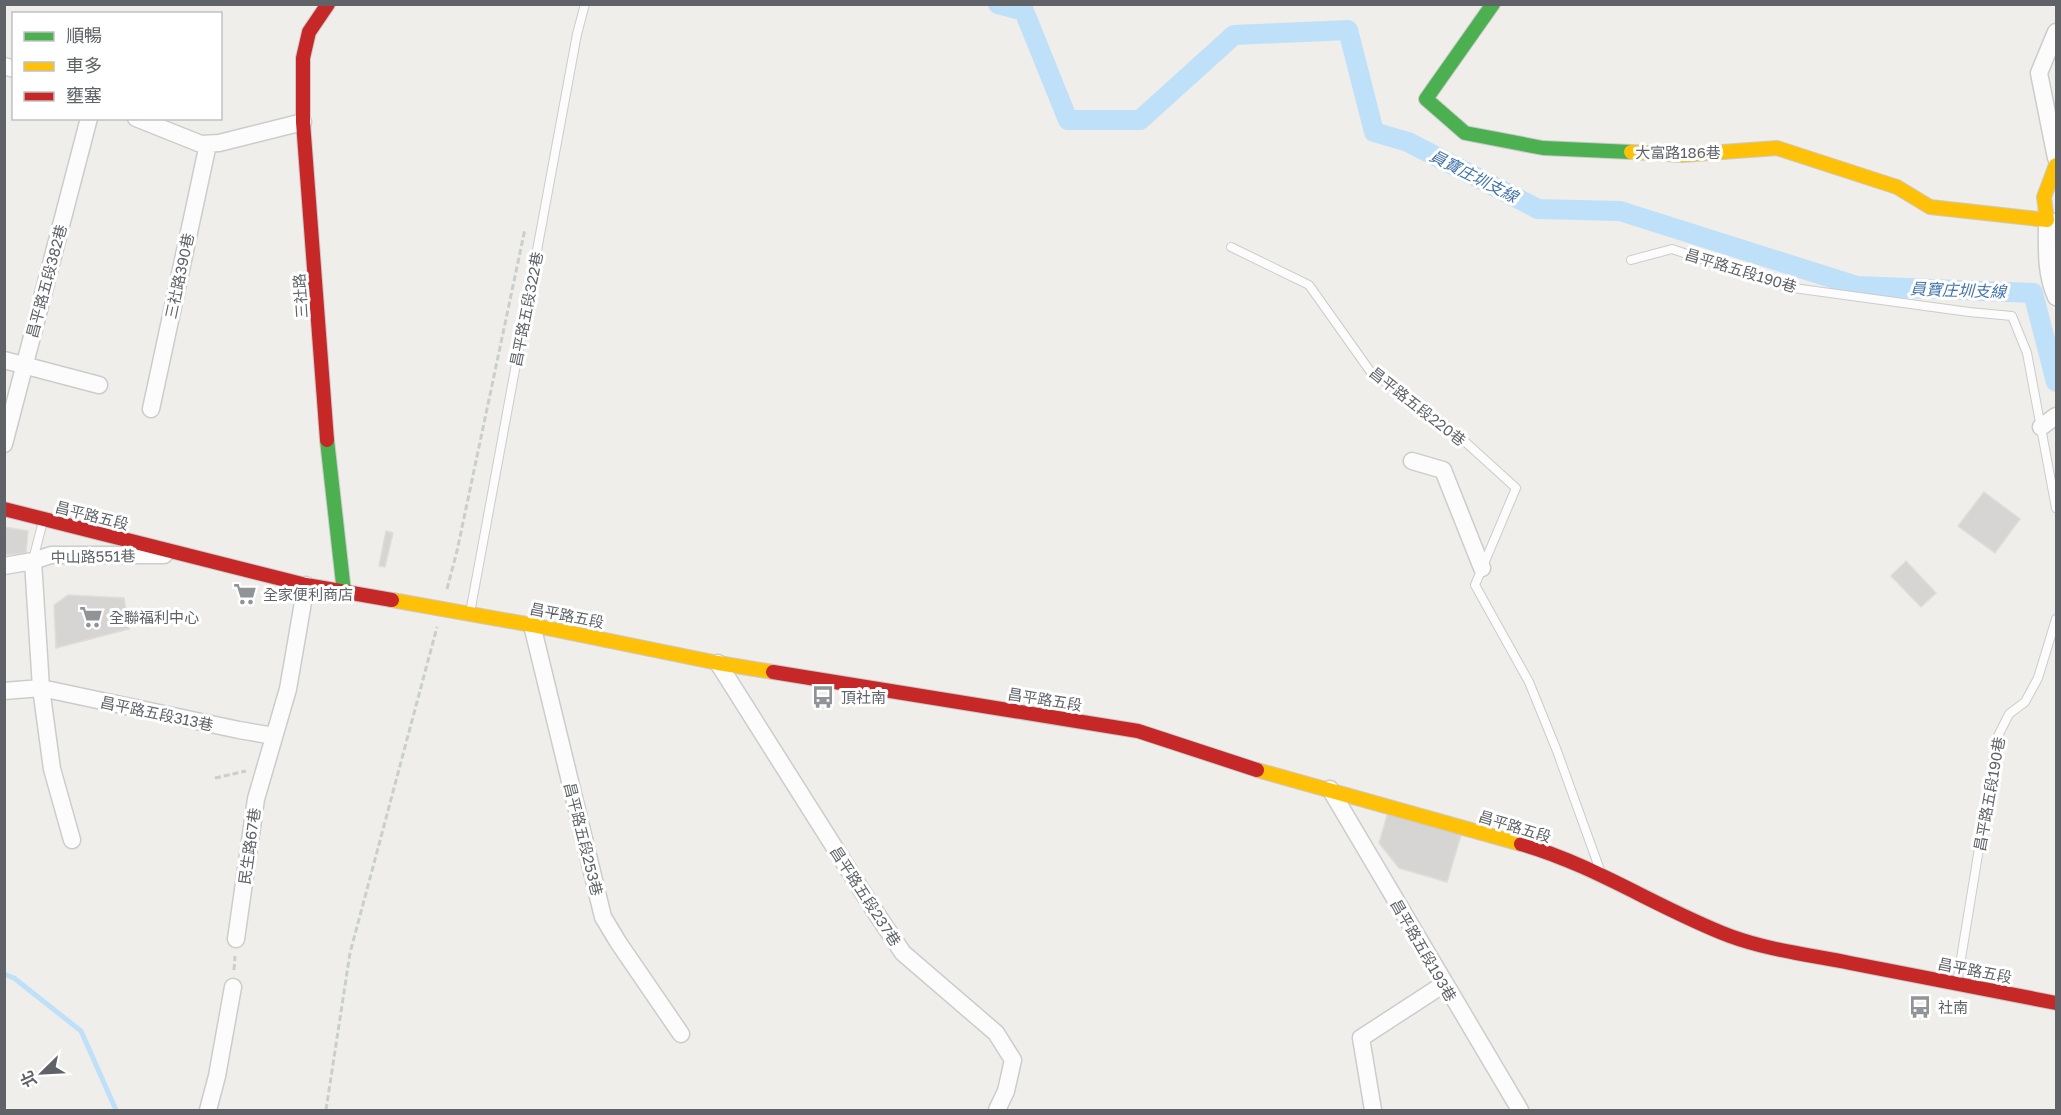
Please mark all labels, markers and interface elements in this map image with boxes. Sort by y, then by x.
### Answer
legend [12,12,222,120]
text: 順暢 [66,24,102,46]
text: 車多 [66,54,102,76]
text: 壅塞 [66,84,102,106]
street label: 大富路186巷 [1635,143,1721,161]
water label: 員寶庄圳支線 [1427,145,1523,208]
street label: 昌平路五段382巷 [22,222,70,340]
street label: 三社路390巷 [161,232,197,320]
street label: 昌平路五段190巷 [1683,244,1799,296]
street label: 昌平路五段322巷 [506,250,546,368]
street label: 三社路 [289,273,311,319]
water label: 員寶庄圳支線 [1910,278,2008,302]
street label: 昌平路五段220巷 [1366,363,1470,449]
street label: 昌平路五段 [53,497,131,533]
street label: 中山路551巷 [51,546,135,566]
supermarket icon: 全家便利商店 [232,581,258,607]
place label: 全家便利商店 [263,585,353,603]
street label: 昌平路五段 [528,599,606,631]
supermarket icon: 全聯福利中心 [78,604,104,630]
place label: 全聯福利中心 [109,608,199,626]
bus stop icon: 頂社南 [810,684,836,710]
street label: 昌平路五段 [1007,684,1083,714]
place label: 頂社南 [841,688,886,706]
street label: 昌平路五段313巷 [99,692,215,734]
street label: 昌平路五段190巷 [1970,735,2008,853]
street label: 昌平路五段253巷 [561,780,607,898]
street label: 昌平路五段 [1476,806,1554,846]
street label: 民生路67巷 [235,807,263,885]
street label: 昌平路五段237巷 [827,843,905,949]
street label: 昌平路五段193巷 [1387,896,1461,1004]
street label: 昌平路五段 [1936,954,2014,986]
bus stop icon: 社南 [1907,994,1933,1020]
place label: 社南 [1938,998,1968,1016]
north arrow [12,1043,72,1103]
text: 北 [16,1068,41,1090]

